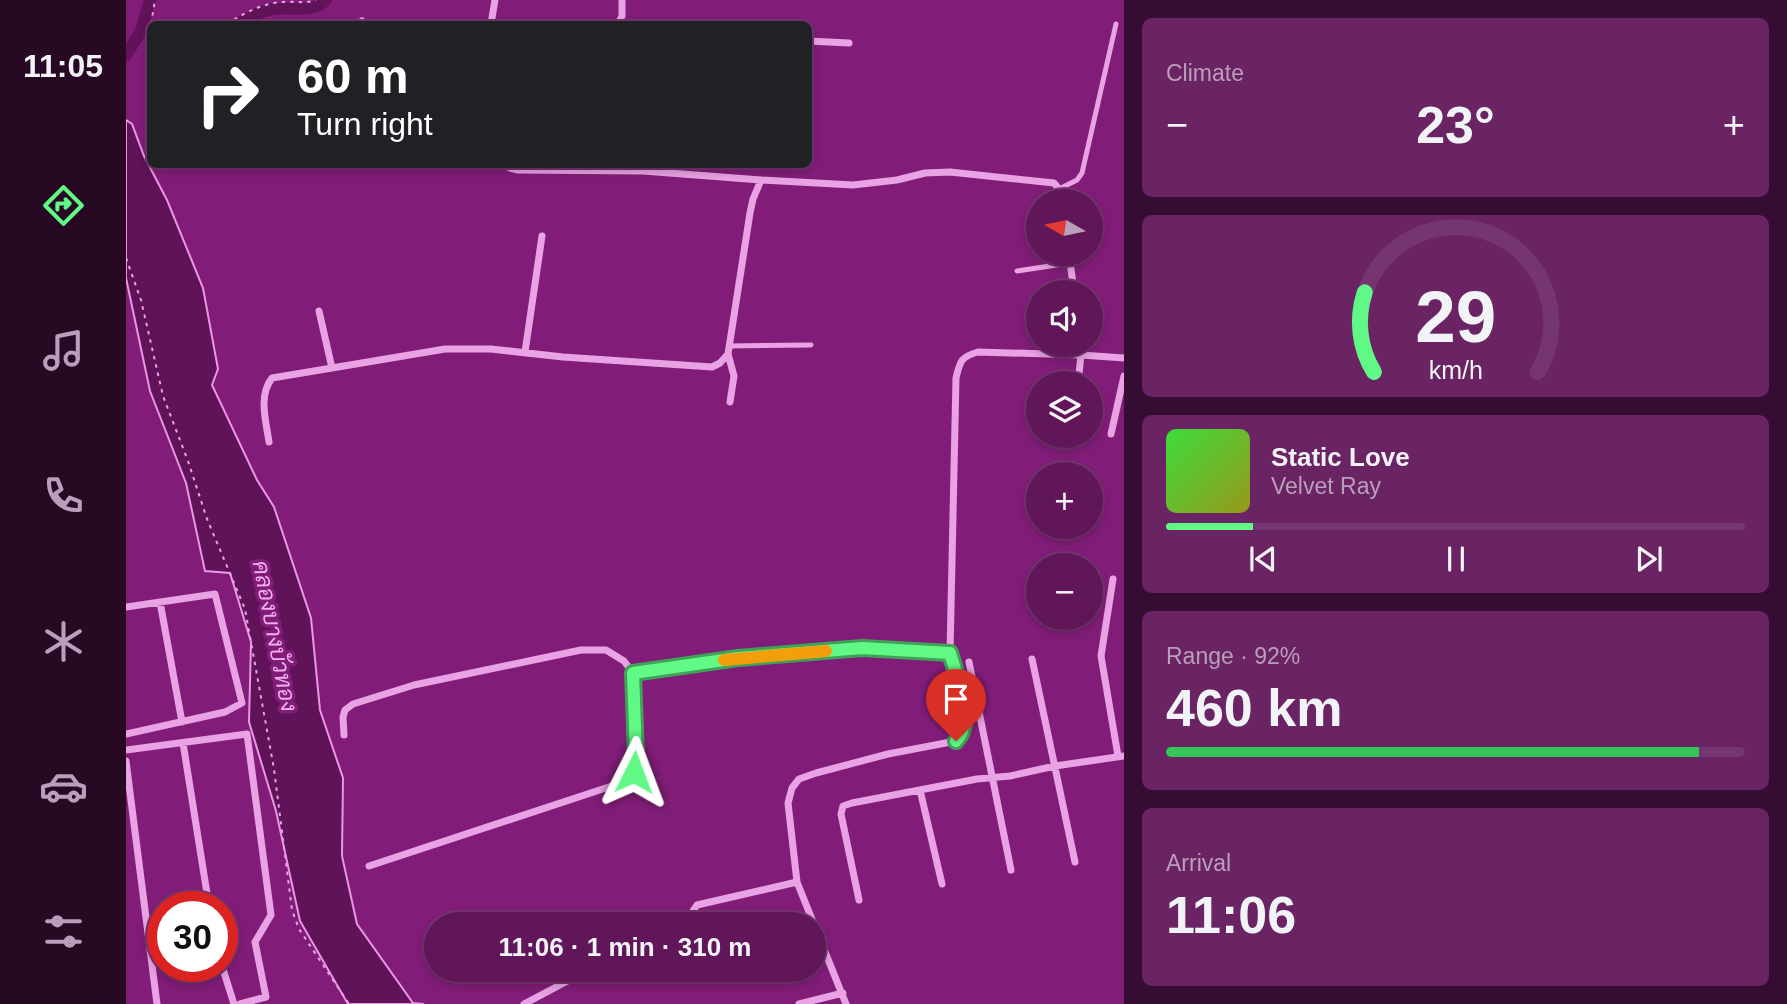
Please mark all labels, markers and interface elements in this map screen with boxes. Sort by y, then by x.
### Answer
text: 11:05 [23,48,103,84]
icon: right [182,49,273,140]
text: 60 m [297,49,409,103]
text: Climate [1166,60,1244,86]
text: 23° [1416,96,1495,154]
text: − [1166,104,1188,146]
text: + [1723,104,1745,146]
text: Turn right [297,106,433,142]
icon: directions [39,181,88,230]
north arrow [1026,189,1102,266]
map controls [1026,189,1103,630]
text: 29 [1415,276,1496,357]
button: sound [1026,280,1103,357]
icon: music [39,326,88,375]
text: km/h [1428,355,1483,383]
button: layers [1026,371,1103,448]
text: Static Love [1271,442,1410,472]
button: + [1026,462,1103,539]
icon: phone [39,471,88,520]
text: Velvet Ray [1271,473,1381,499]
icon: previous [1244,540,1282,578]
icon: pause [1437,540,1475,578]
icon: next [1630,540,1668,578]
button: − [1026,553,1103,630]
water label: คลองบางบัวทอง [248,558,303,714]
icon: climate [39,617,88,666]
text: Range · 92% [1166,643,1300,669]
pin [926,669,986,741]
text: 460 km [1166,679,1342,737]
icon: arrive [937,680,975,718]
position arrow [597,735,671,809]
icon: car [39,762,88,811]
text: Arrival [1166,850,1231,876]
text: 11:06 [1166,886,1296,944]
speed limit sign: 30 [147,891,238,982]
icon: filters [39,907,88,956]
text: 11:06 · 1 min · 310 m [499,932,751,962]

